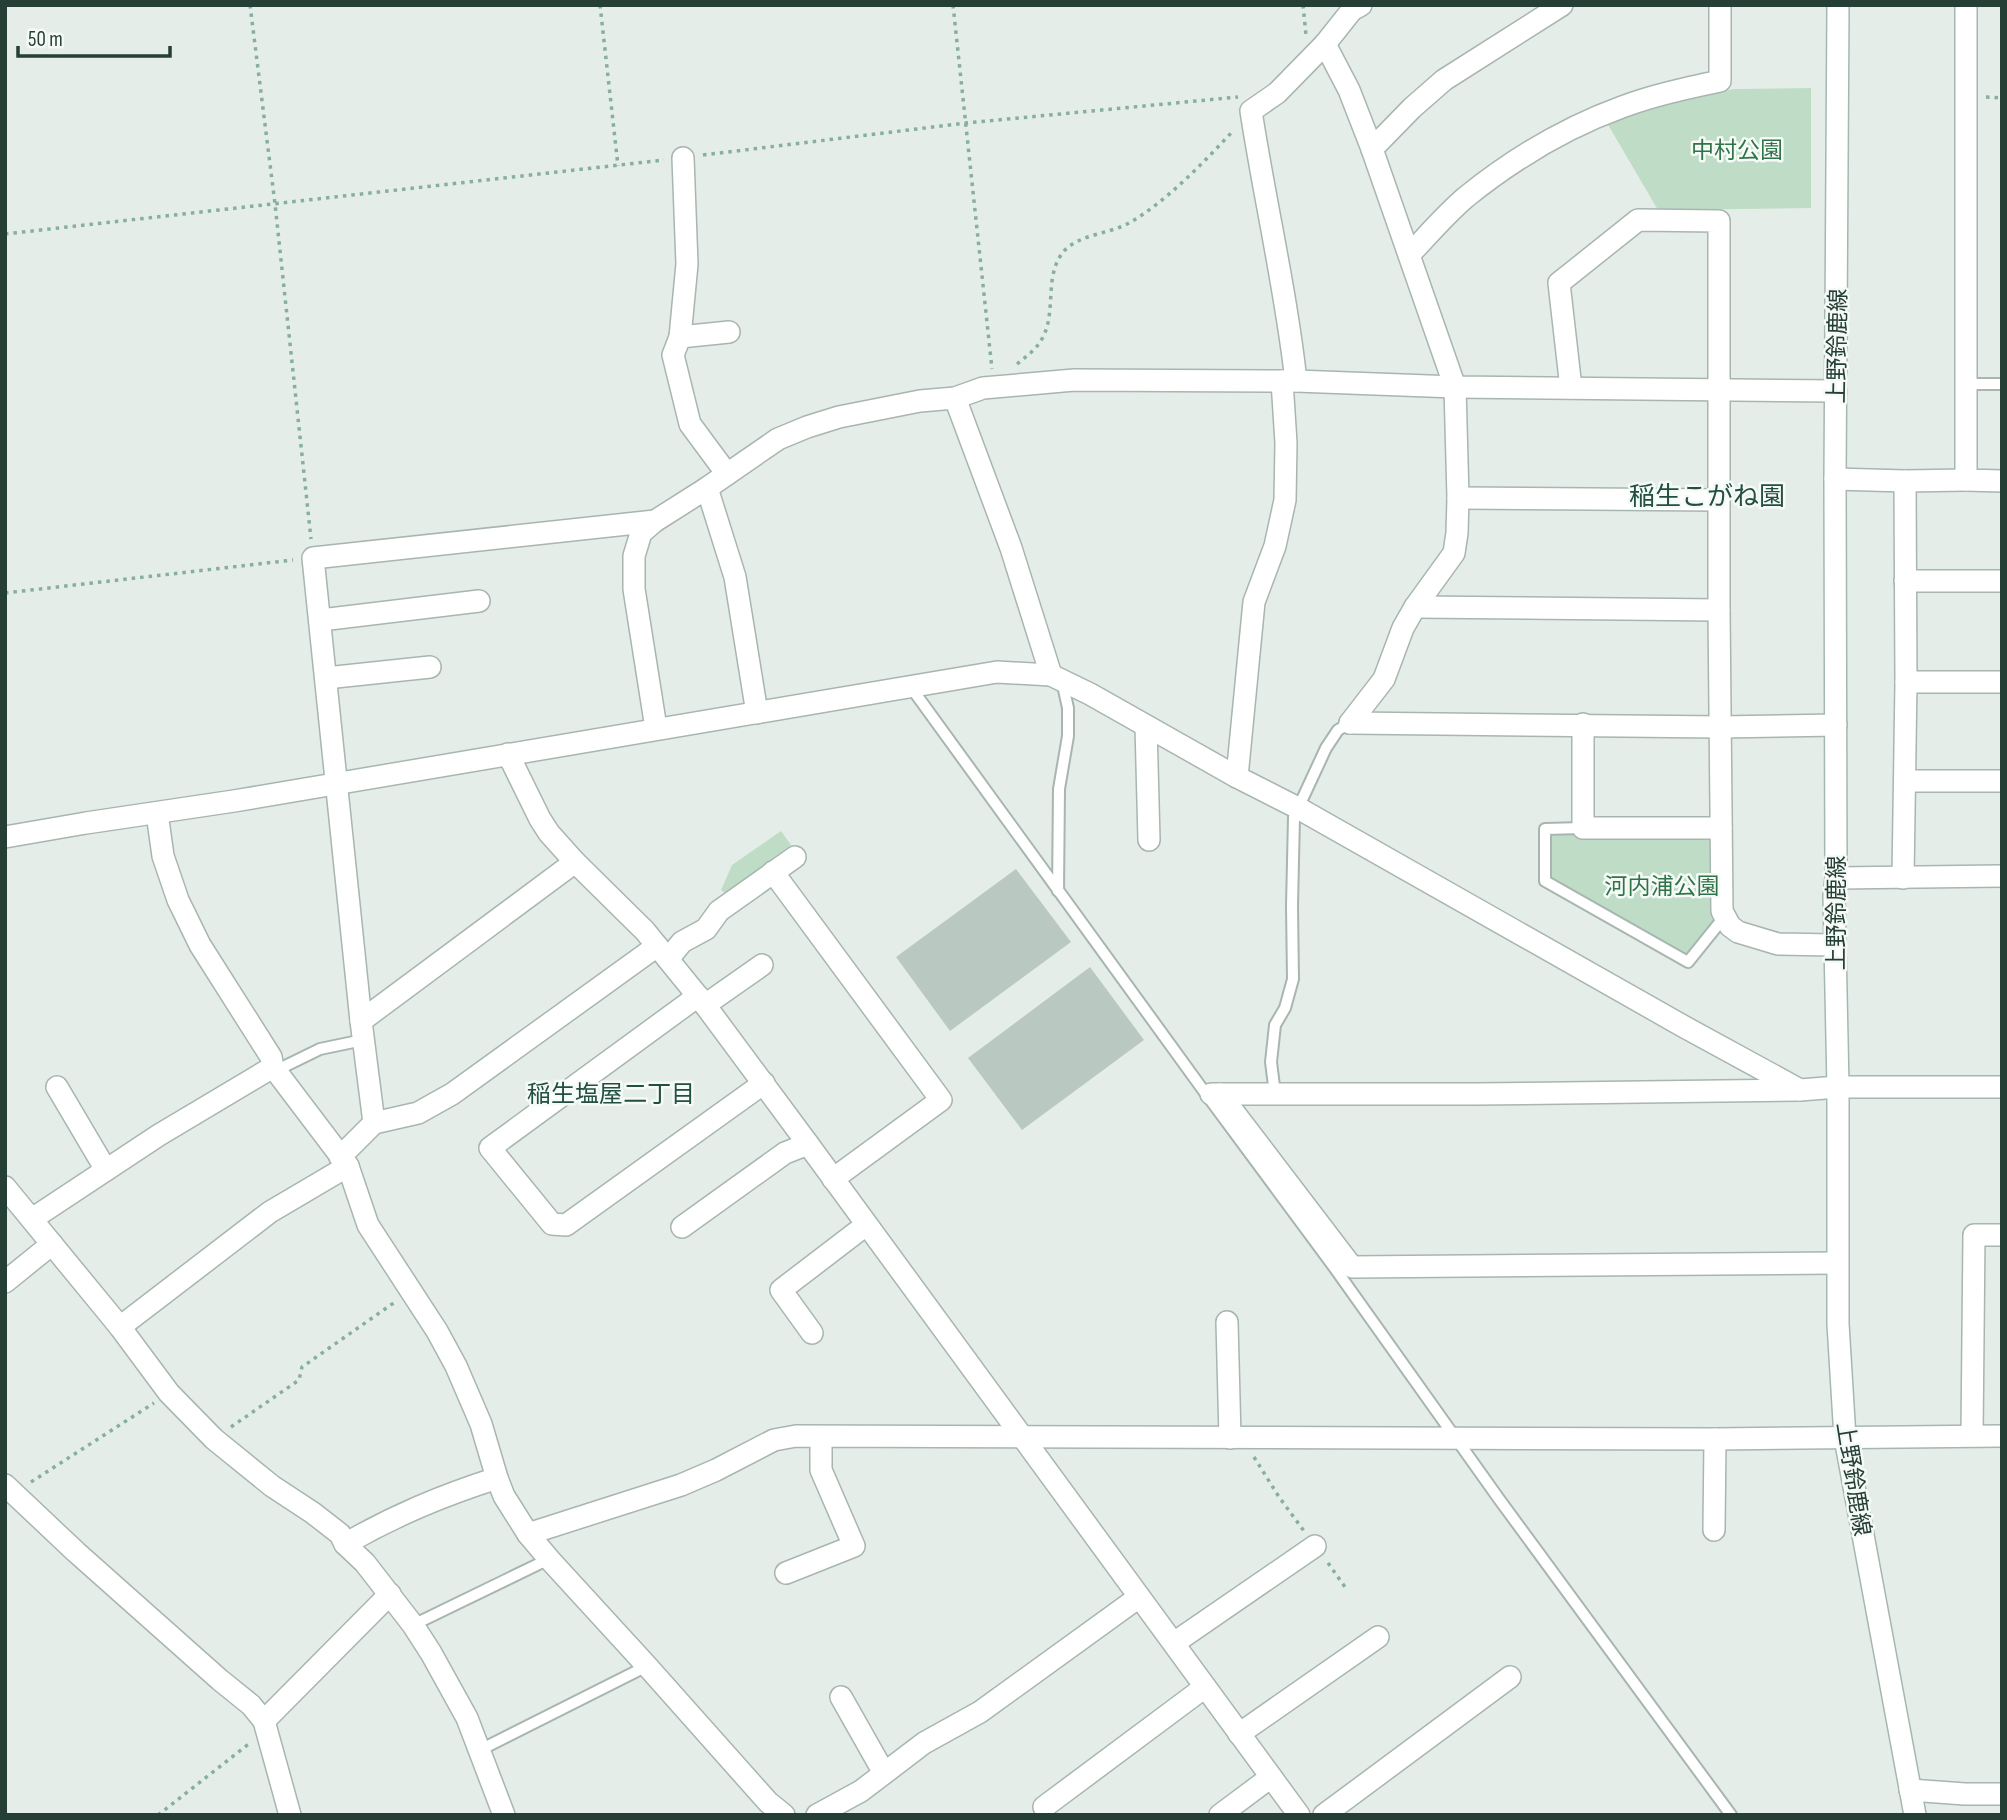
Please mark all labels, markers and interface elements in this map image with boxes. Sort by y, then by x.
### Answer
scale bar [18,14,170,58]
text: 50 m [28,27,63,52]
park label: 中村公園 [1691,137,1783,165]
street label: 上野鈴鹿線 [1823,288,1853,404]
district label: 稲生こがね園 [1629,482,1785,513]
street label: 上野鈴鹿線 [1823,856,1851,971]
park label: 河内浦公園 [1605,873,1720,901]
district label: 稲生塩屋二丁目 [527,1080,695,1109]
street label: 上野鈴鹿線 [1830,1420,1876,1538]

